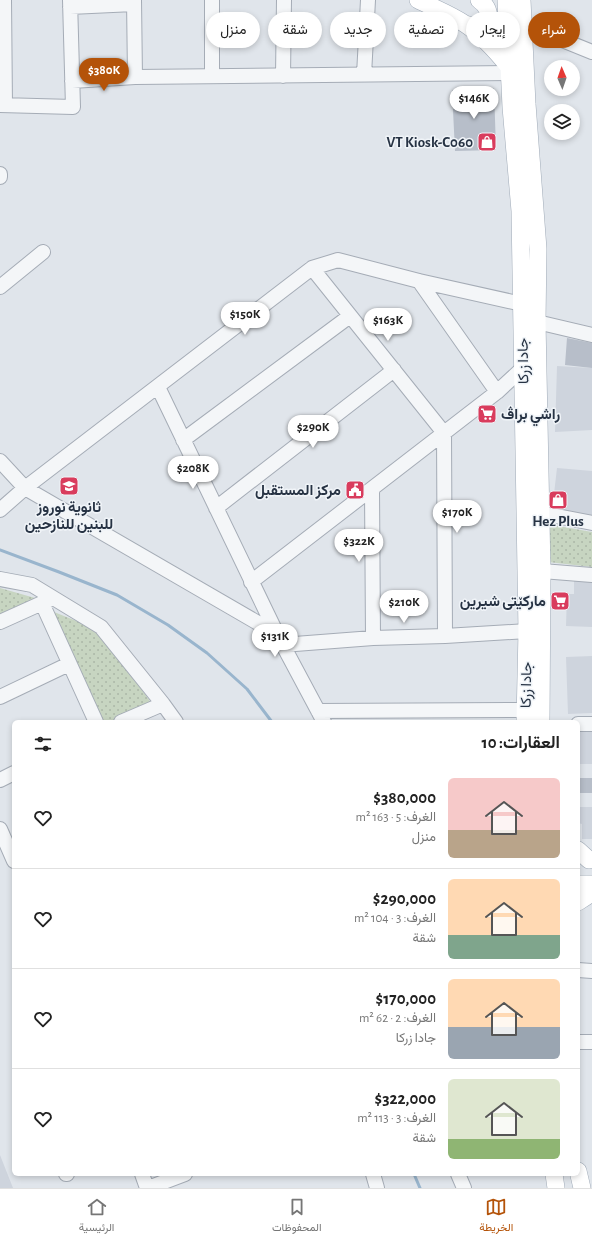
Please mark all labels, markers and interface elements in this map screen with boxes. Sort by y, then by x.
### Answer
chip: منزل [206,12,260,48]
chip: شقة [268,12,322,48]
chip: جديد [330,12,386,48]
chip: تصفية [394,12,458,48]
chip: إيجار [466,12,520,48]
chip: شراء [528,12,580,48]
pin: $380K [76,58,132,92]
north arrow [544,60,580,96]
map controls [544,60,580,140]
text: $380K [88,64,120,77]
pin: $146K [446,86,502,120]
text: $146K [459,92,489,105]
button: layers [544,104,580,140]
shop icon: VT Kiosk-C060 [476,131,498,153]
place label: VT Kiosk-C060 [386,135,473,150]
pin: $150K [217,302,273,336]
text: $150K [230,308,260,321]
pin: $163K [360,308,416,342]
text: $163K [373,314,403,327]
street label: جادا زرکا [516,338,532,384]
supermarket icon: راشي براڤ [476,403,498,425]
place label: راشي براڤ [501,406,560,427]
pin: $290K [285,415,341,449]
text: $290K [297,421,329,434]
pin: $208K [165,456,221,490]
text: $208K [177,462,209,475]
school or university icon: ثانوية نوروز للبنين للنازحين [58,475,80,497]
public building icon: مركز المستقبل [344,479,366,501]
place label: مركز المستقبل [255,483,341,499]
shop icon: Hez Plus [547,489,569,511]
place label: ثانوية نوروز للبنين للنازحين [25,500,113,533]
pin: $170K [429,500,485,534]
text: $170K [442,506,472,519]
place label: Hez Plus [532,514,584,529]
pin: $322K [331,529,387,563]
text: $322K [343,535,375,548]
pin: $210K [376,590,432,624]
supermarket icon: مارکێتی شیرین [549,590,571,612]
place label: مارکێتی شیرین [460,594,546,610]
text: $210K [388,596,420,609]
pin: $131K [247,624,303,658]
text: $131K [261,630,289,643]
street label: جادا زرکا [519,662,535,708]
icon: filters [32,733,54,755]
text: العقارات: 10 [482,734,560,751]
text: $380,000 [373,789,436,806]
icon: home [480,794,528,842]
icon: heart [32,807,54,829]
text: الغرف: 5 · 163 m² [356,811,436,824]
text: منزل [412,831,436,844]
text: $290,000 [373,890,436,907]
icon: home [480,895,528,943]
icon: heart [32,908,54,930]
text: الغرف: 3 · 104 m² [354,912,436,925]
text: شقة [413,932,436,945]
text: $170,000 [376,990,436,1007]
icon: home [480,995,528,1043]
icon: heart [32,1008,54,1030]
text: الغرف: 2 · 62 m² [359,1012,436,1025]
text: جادا زرکا [396,1032,436,1045]
text: $322,000 [375,1090,436,1107]
icon: home [480,1095,528,1143]
icon: heart [32,1108,54,1130]
text: الغرف: 3 · 113 m² [357,1112,436,1125]
text: شقة [413,1132,436,1145]
tab: الرئيسية [79,1196,114,1237]
tab: المحفوظات [272,1196,322,1237]
tab: الخريطة [479,1196,513,1237]

